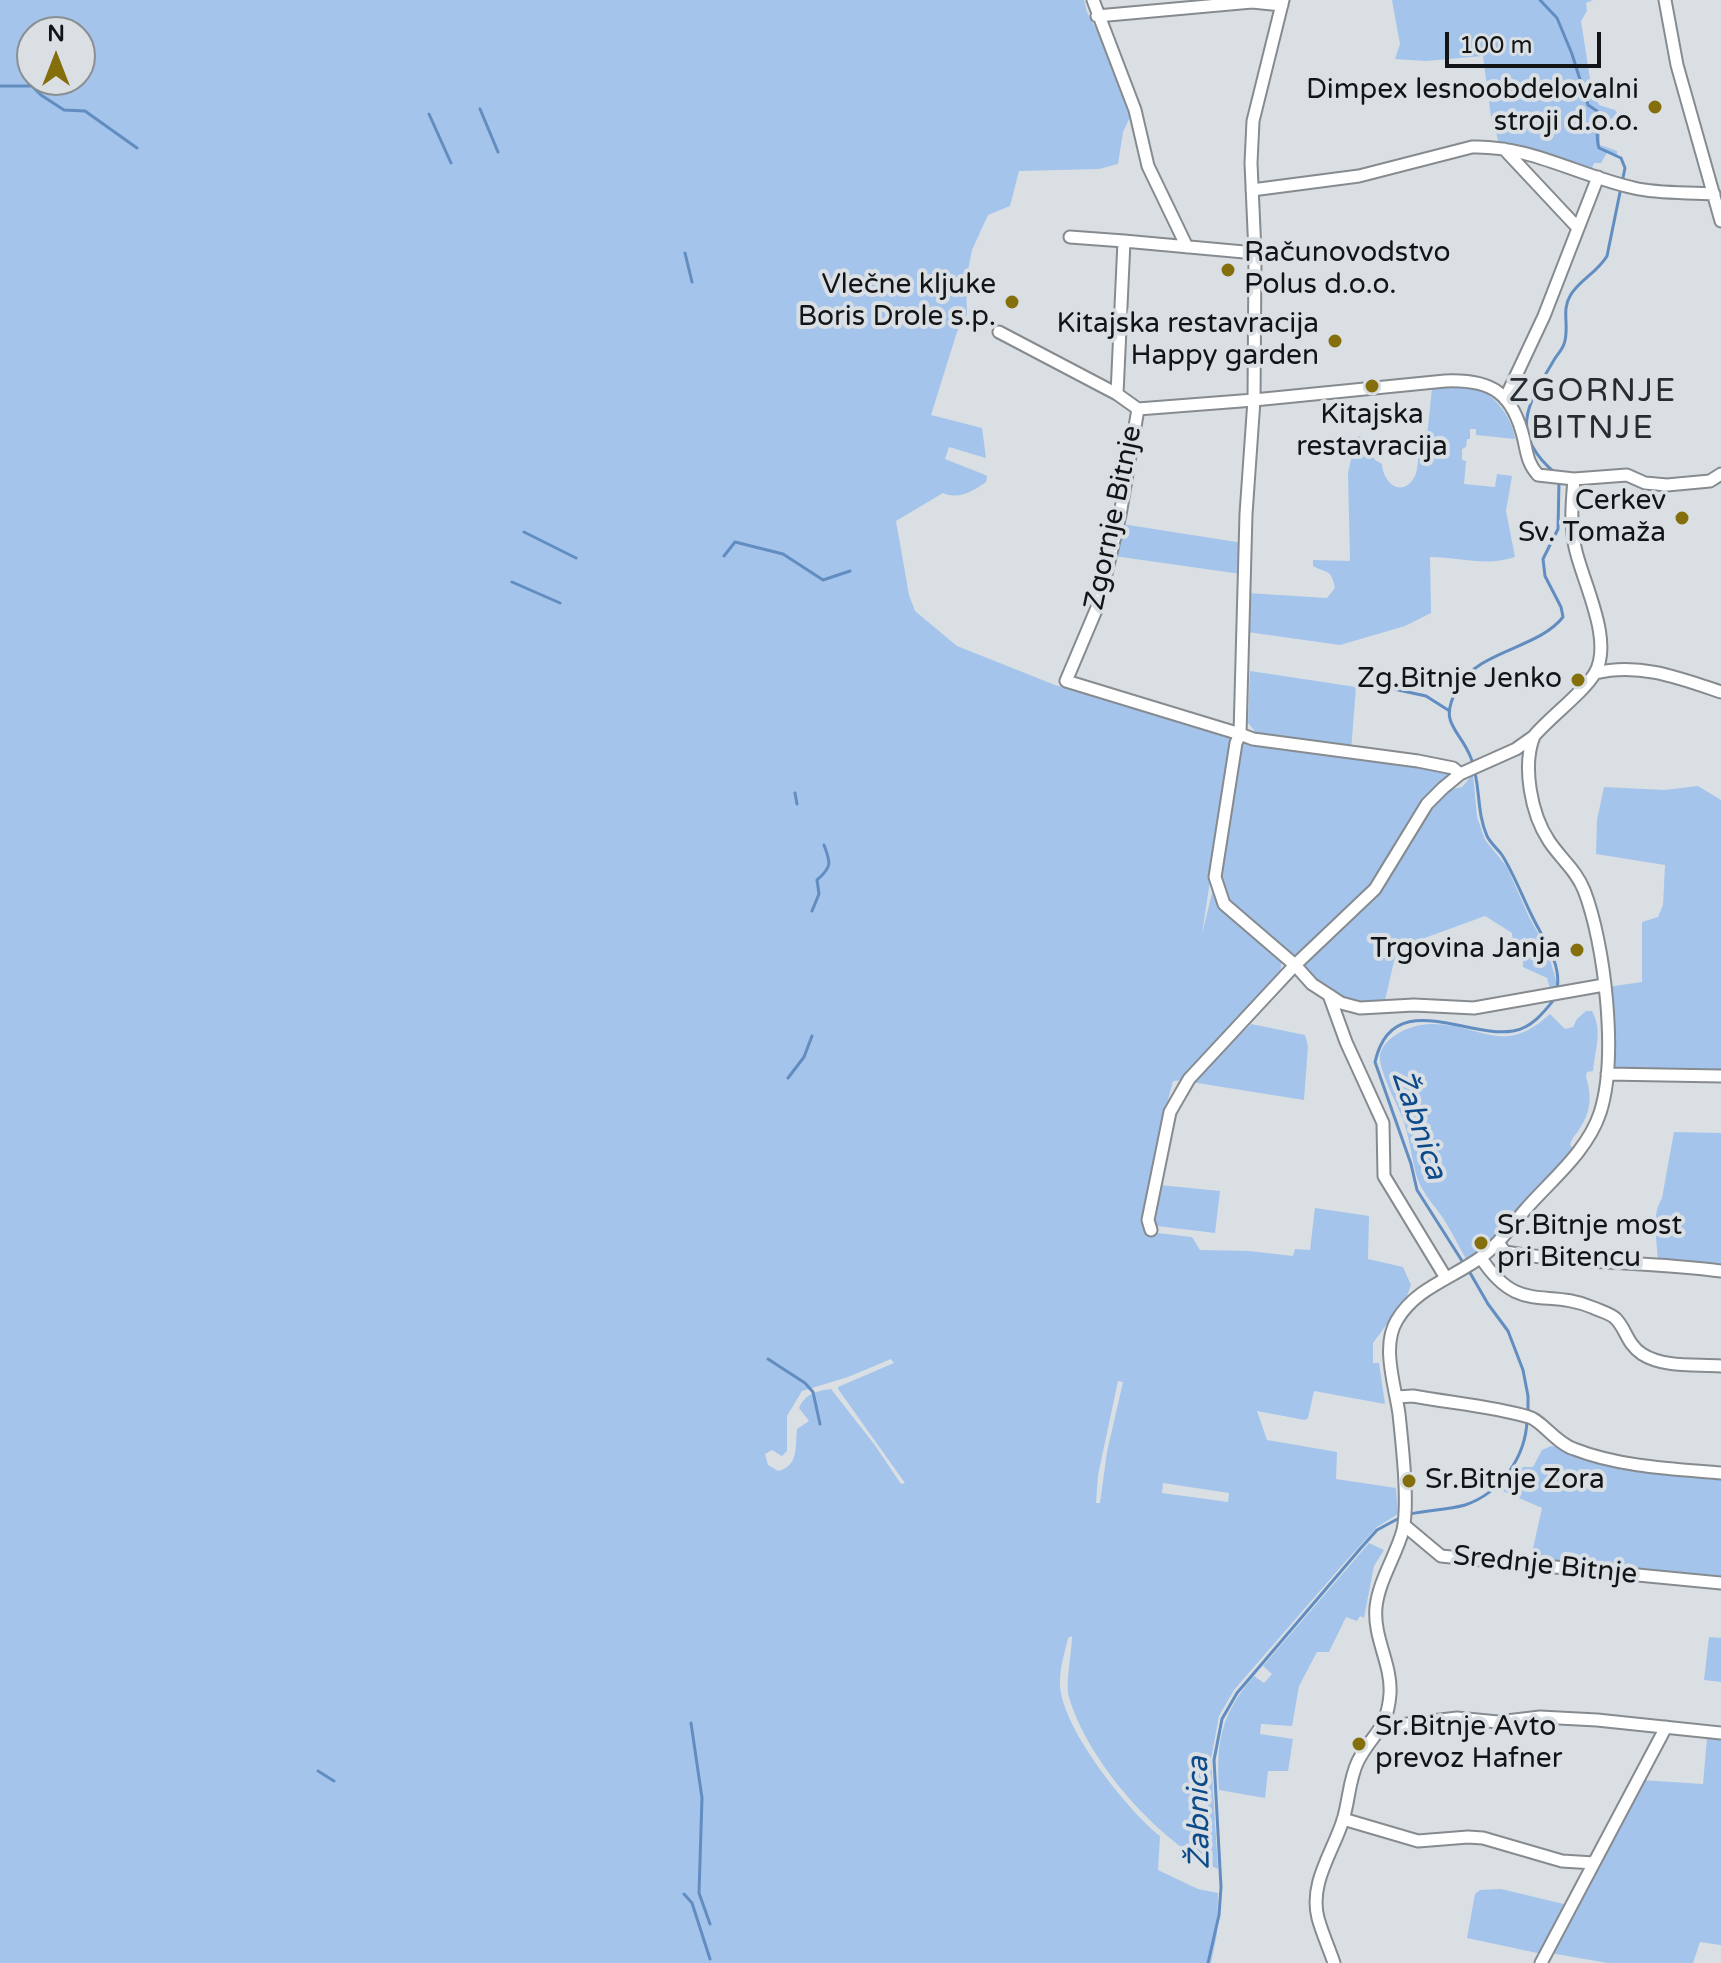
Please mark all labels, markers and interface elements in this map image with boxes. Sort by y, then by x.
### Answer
north arrow [16,16,96,96]
scale bar [1449,16,1605,66]
text: N [47,21,65,47]
text: 100 m [1459,31,1533,60]
place label: Dimpex lesnoobdelovalni stroji d.o.o. [1306,74,1639,140]
marker: Dimpex lesnoobdelovalni stroji d.o.o. [1646,98,1664,116]
place label: Računovodstvo Polus d.o.o. [1244,237,1450,303]
marker: Računovodstvo Polus d.o.o. [1219,261,1237,279]
place label: Vlečne kljuke Boris Drole s.p. [798,269,996,335]
marker: Vlečne kljuke Boris Drole s.p. [1003,293,1021,311]
place label: Kitajska restavracija Happy garden [1057,308,1319,374]
marker: Kitajska restavracija Happy garden [1326,332,1344,350]
district label: ZGORNJE BITNJE [1509,374,1677,449]
marker: Kitajska restavracija [1363,377,1381,395]
place label: Kitajska restavracija [1296,399,1448,465]
street label: Zgornje Bitnje [1078,423,1150,613]
place label: Cerkev Sv. Tomaža [1518,485,1666,551]
marker: Cerkev Sv. Tomaža [1673,509,1691,527]
place label: Zg.Bitnje Jenko [1357,663,1562,697]
marker: Zg.Bitnje Jenko [1569,671,1587,689]
place label: Trgovina Janja [1370,933,1561,967]
marker: Trgovina Janja [1568,941,1586,959]
water label: Žabnica [1383,1065,1453,1185]
place label: Sr.Bitnje most pri Bitencu [1497,1210,1682,1276]
marker: Sr.Bitnje most pri Bitencu [1472,1234,1490,1252]
place label: Sr.Bitnje Zora [1425,1464,1605,1498]
marker: Sr.Bitnje Zora [1400,1472,1418,1490]
street label: Srednje Bitnje [1451,1540,1639,1592]
place label: Sr.Bitnje Avto prevoz Hafner [1375,1711,1562,1777]
marker: Sr.Bitnje Avto prevoz Hafner [1350,1735,1368,1753]
water label: Žabnica [1181,1756,1219,1870]

